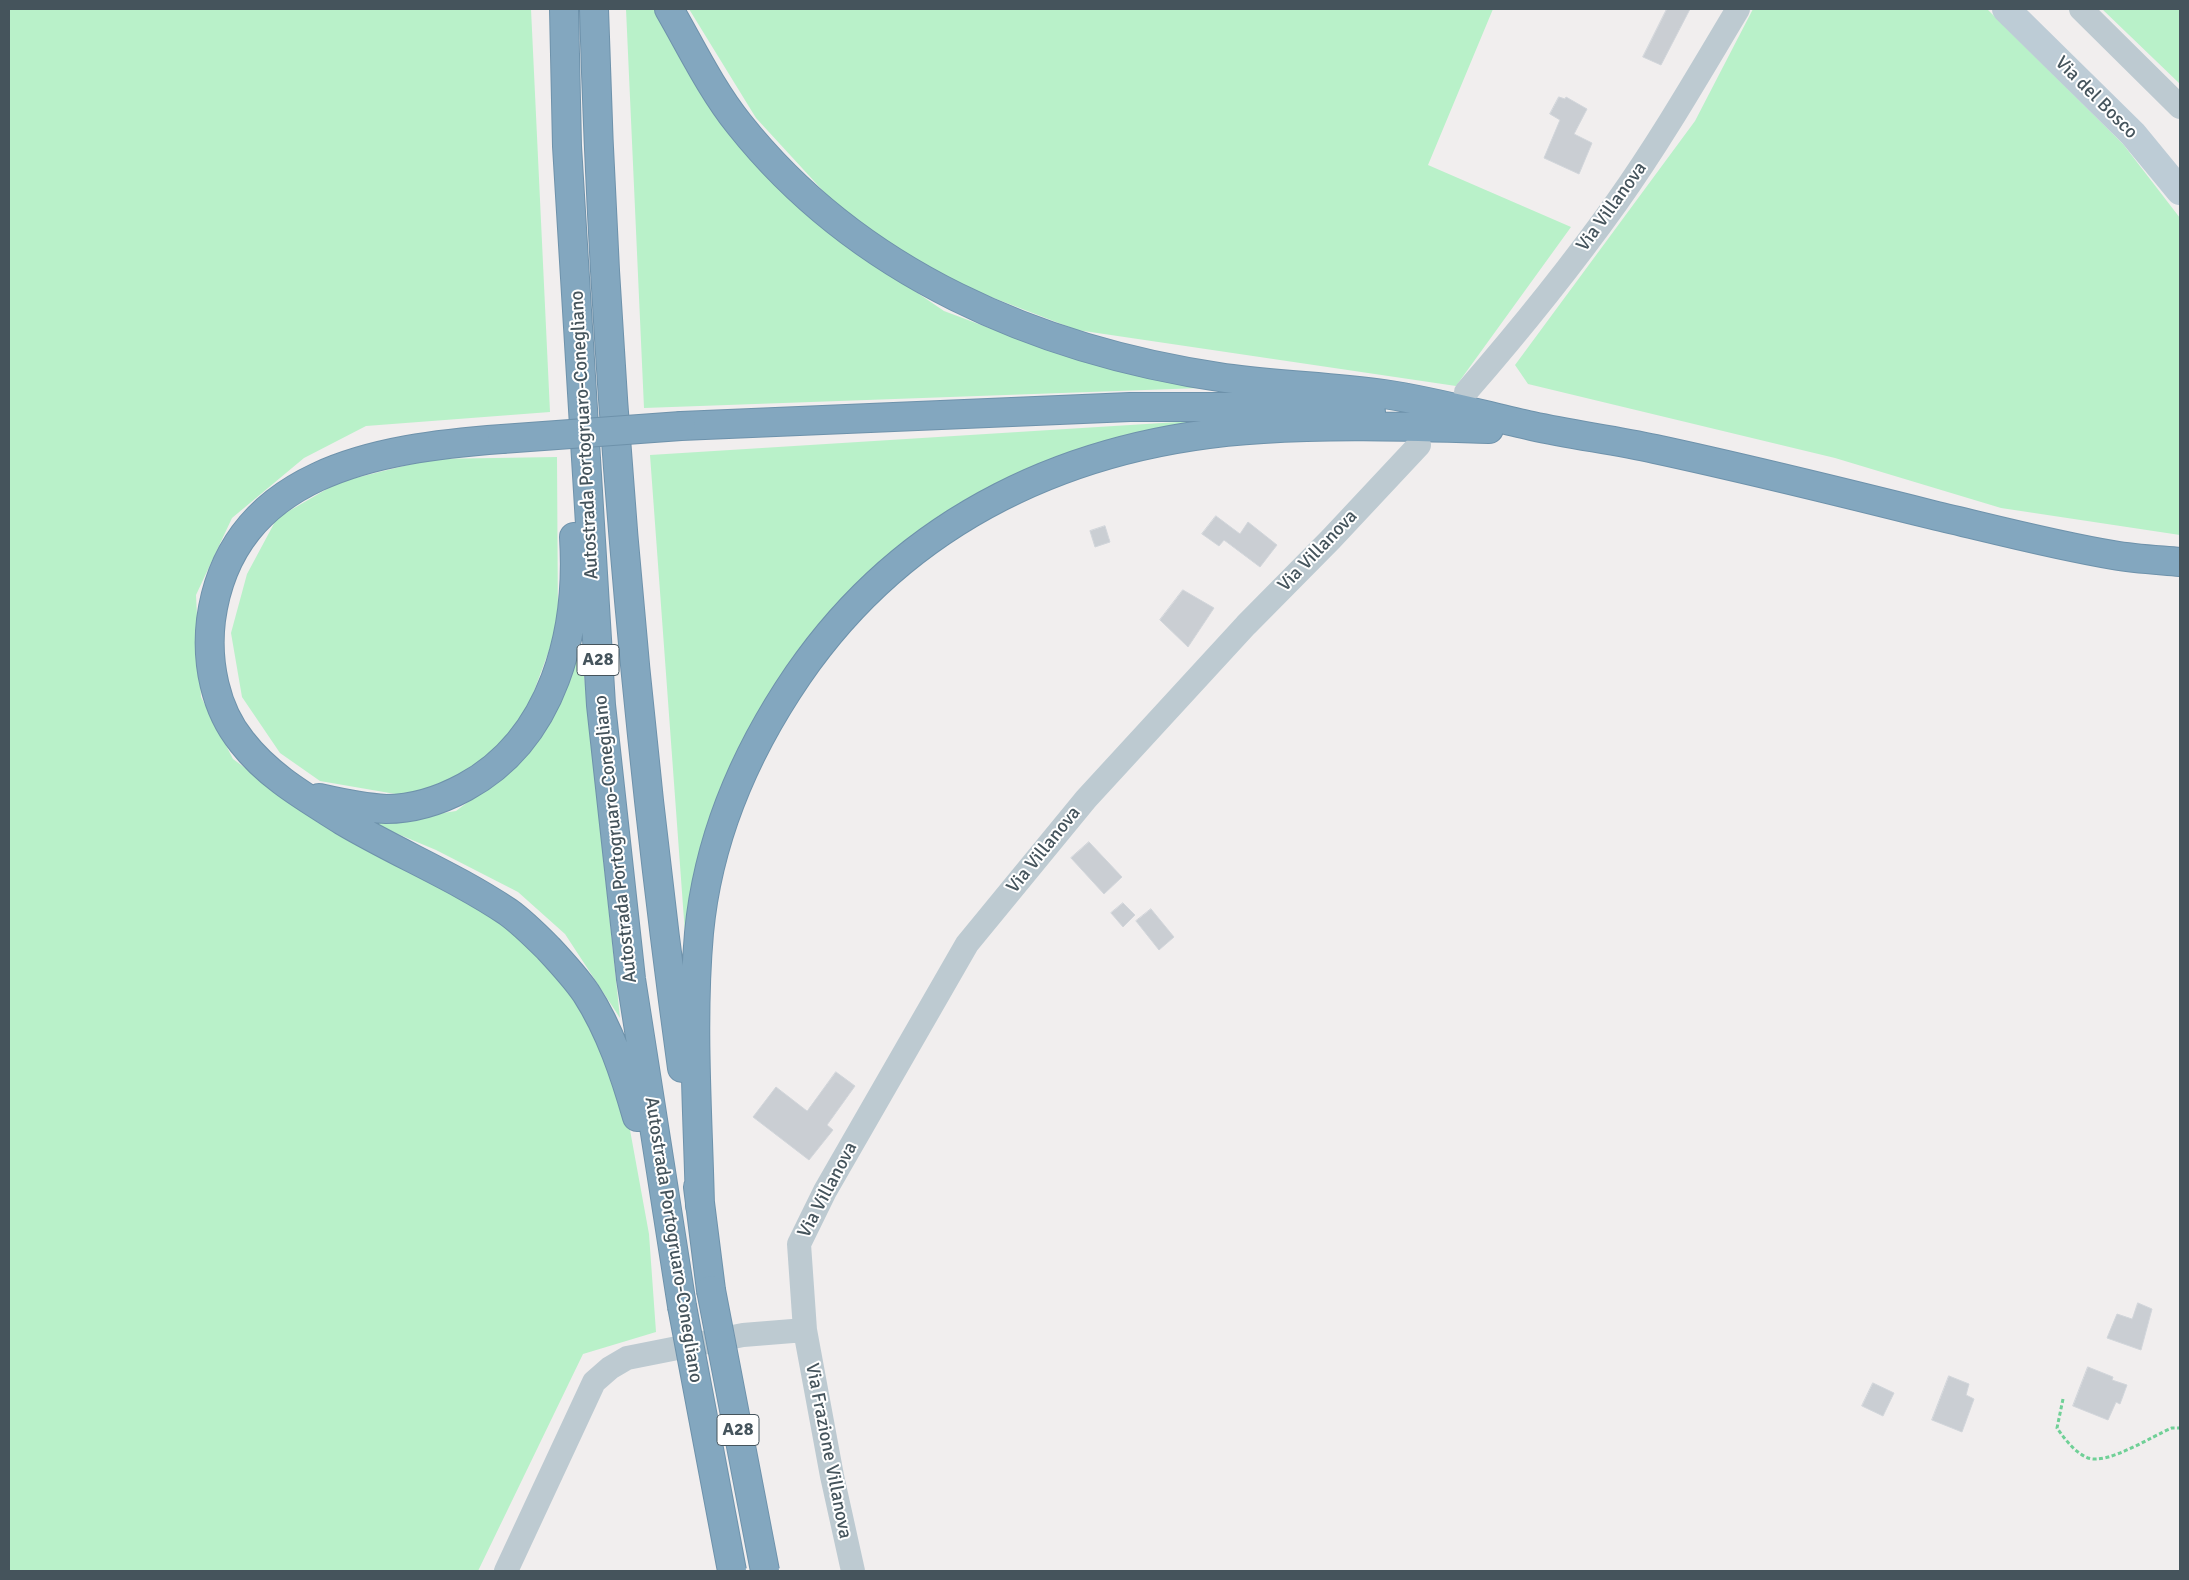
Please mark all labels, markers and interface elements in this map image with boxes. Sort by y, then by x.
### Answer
street label: Via del Bosco [2050,52,2142,144]
street label: Via Villanova [1572,158,1652,256]
street label: Autostrada Portogruaro-Conegliano [566,290,604,580]
street label: Via Villanova [1273,505,1363,597]
road number: A28 [577,644,619,676]
street label: Autostrada Portogruaro-Conegliano [590,694,642,984]
street label: Via Villanova [1002,802,1086,898]
street label: Autostrada Portogruaro-Conegliano [639,1095,707,1385]
street label: Via Villanova [793,1138,863,1242]
street label: Via Frazione Villanova [800,1361,856,1541]
road number: A28 [717,1414,759,1446]

